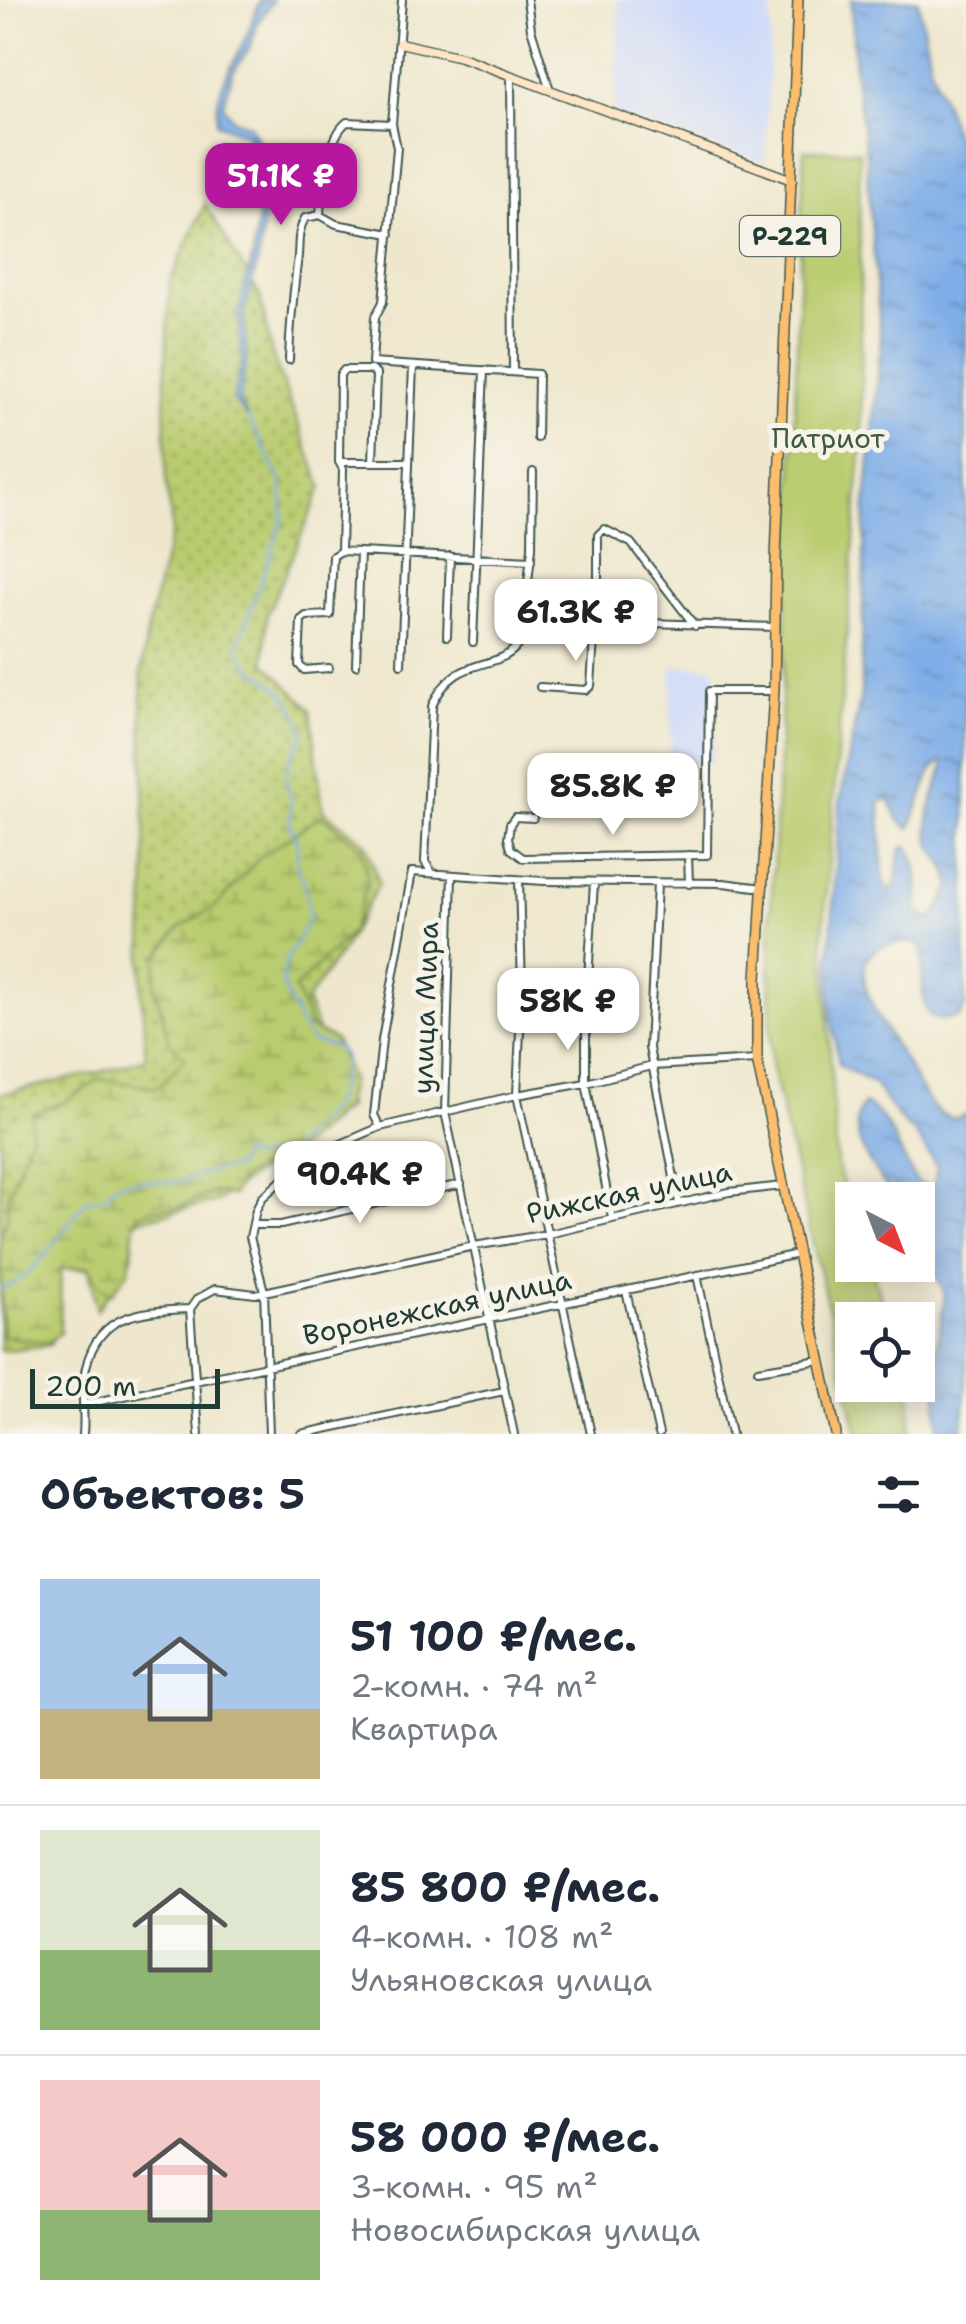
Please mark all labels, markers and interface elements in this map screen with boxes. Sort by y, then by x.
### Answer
pin: 51.1K ₽ [189,143,373,228]
text: 51.1K ₽ [227,154,335,197]
road number: Р-229 [740,216,840,256]
park label: Патриот [772,419,885,457]
pin: 61.3K ₽ [484,579,668,664]
text: 61.3K ₽ [516,590,636,633]
pin: 85.8K ₽ [521,753,705,838]
text: 85.8K ₽ [549,764,677,807]
street label: улица Мира [403,921,447,1095]
pin: 58K ₽ [498,968,638,1053]
text: 58K ₽ [519,979,617,1022]
pin: 90.4K ₽ [268,1141,452,1226]
text: 90.4K ₽ [296,1152,424,1195]
street label: Рижская улица [523,1152,735,1232]
north arrow [835,1182,935,1282]
map controls [835,1182,935,1402]
street label: Воронежская улица [299,1260,575,1354]
button: locate [835,1302,935,1402]
scale bar [30,1364,220,1408]
text: 200 m [45,1367,136,1405]
text: Объектов: 5 [40,1466,305,1522]
icon: filters [871,1467,926,1522]
text: 51 100 ₽/мес. [350,1608,637,1664]
icon: home [120,1619,240,1739]
text: 2-комн. · 74 m² [350,1664,598,1707]
text: Квартира [350,1707,498,1750]
text: 85 800 ₽/мес. [350,1859,660,1915]
icon: home [120,1870,240,1990]
text: 4-комн. · 108 m² [350,1915,614,1958]
text: Ульяновская улица [350,1958,652,2001]
text: 58 000 ₽/мес. [350,2109,660,2165]
icon: home [120,2120,240,2240]
text: 3-комн. · 95 m² [350,2165,598,2208]
text: Новосибирская улица [350,2208,700,2251]

